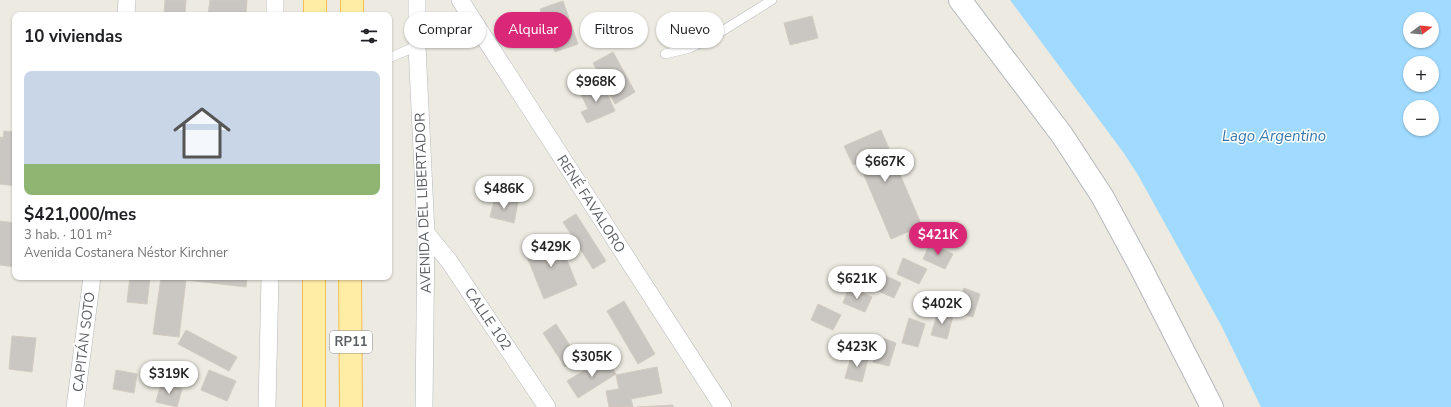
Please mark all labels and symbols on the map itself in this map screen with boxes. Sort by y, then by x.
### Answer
north arrow [1403,12,1439,48]
pin: $968K [568,69,624,103]
street label: AVENIDA DEL LIBERTADOR [410,112,436,294]
water label: Lago Argentino [1222,126,1326,146]
pin: $667K [857,149,913,183]
street label: RENÉ FAVALORO [552,151,630,257]
pin: $486K [476,176,532,210]
pin: $421K [910,222,966,256]
pin: $429K [523,234,579,268]
pin: $621K [829,266,885,300]
street label: CALLE 102 [460,284,516,354]
street label: CAPITÁN SOTO [68,291,100,393]
pin: $402K [914,291,970,325]
road number: RP11 [330,331,372,353]
pin: $423K [829,334,885,368]
pin: $305K [564,344,620,378]
pin: $319K [141,361,197,395]

